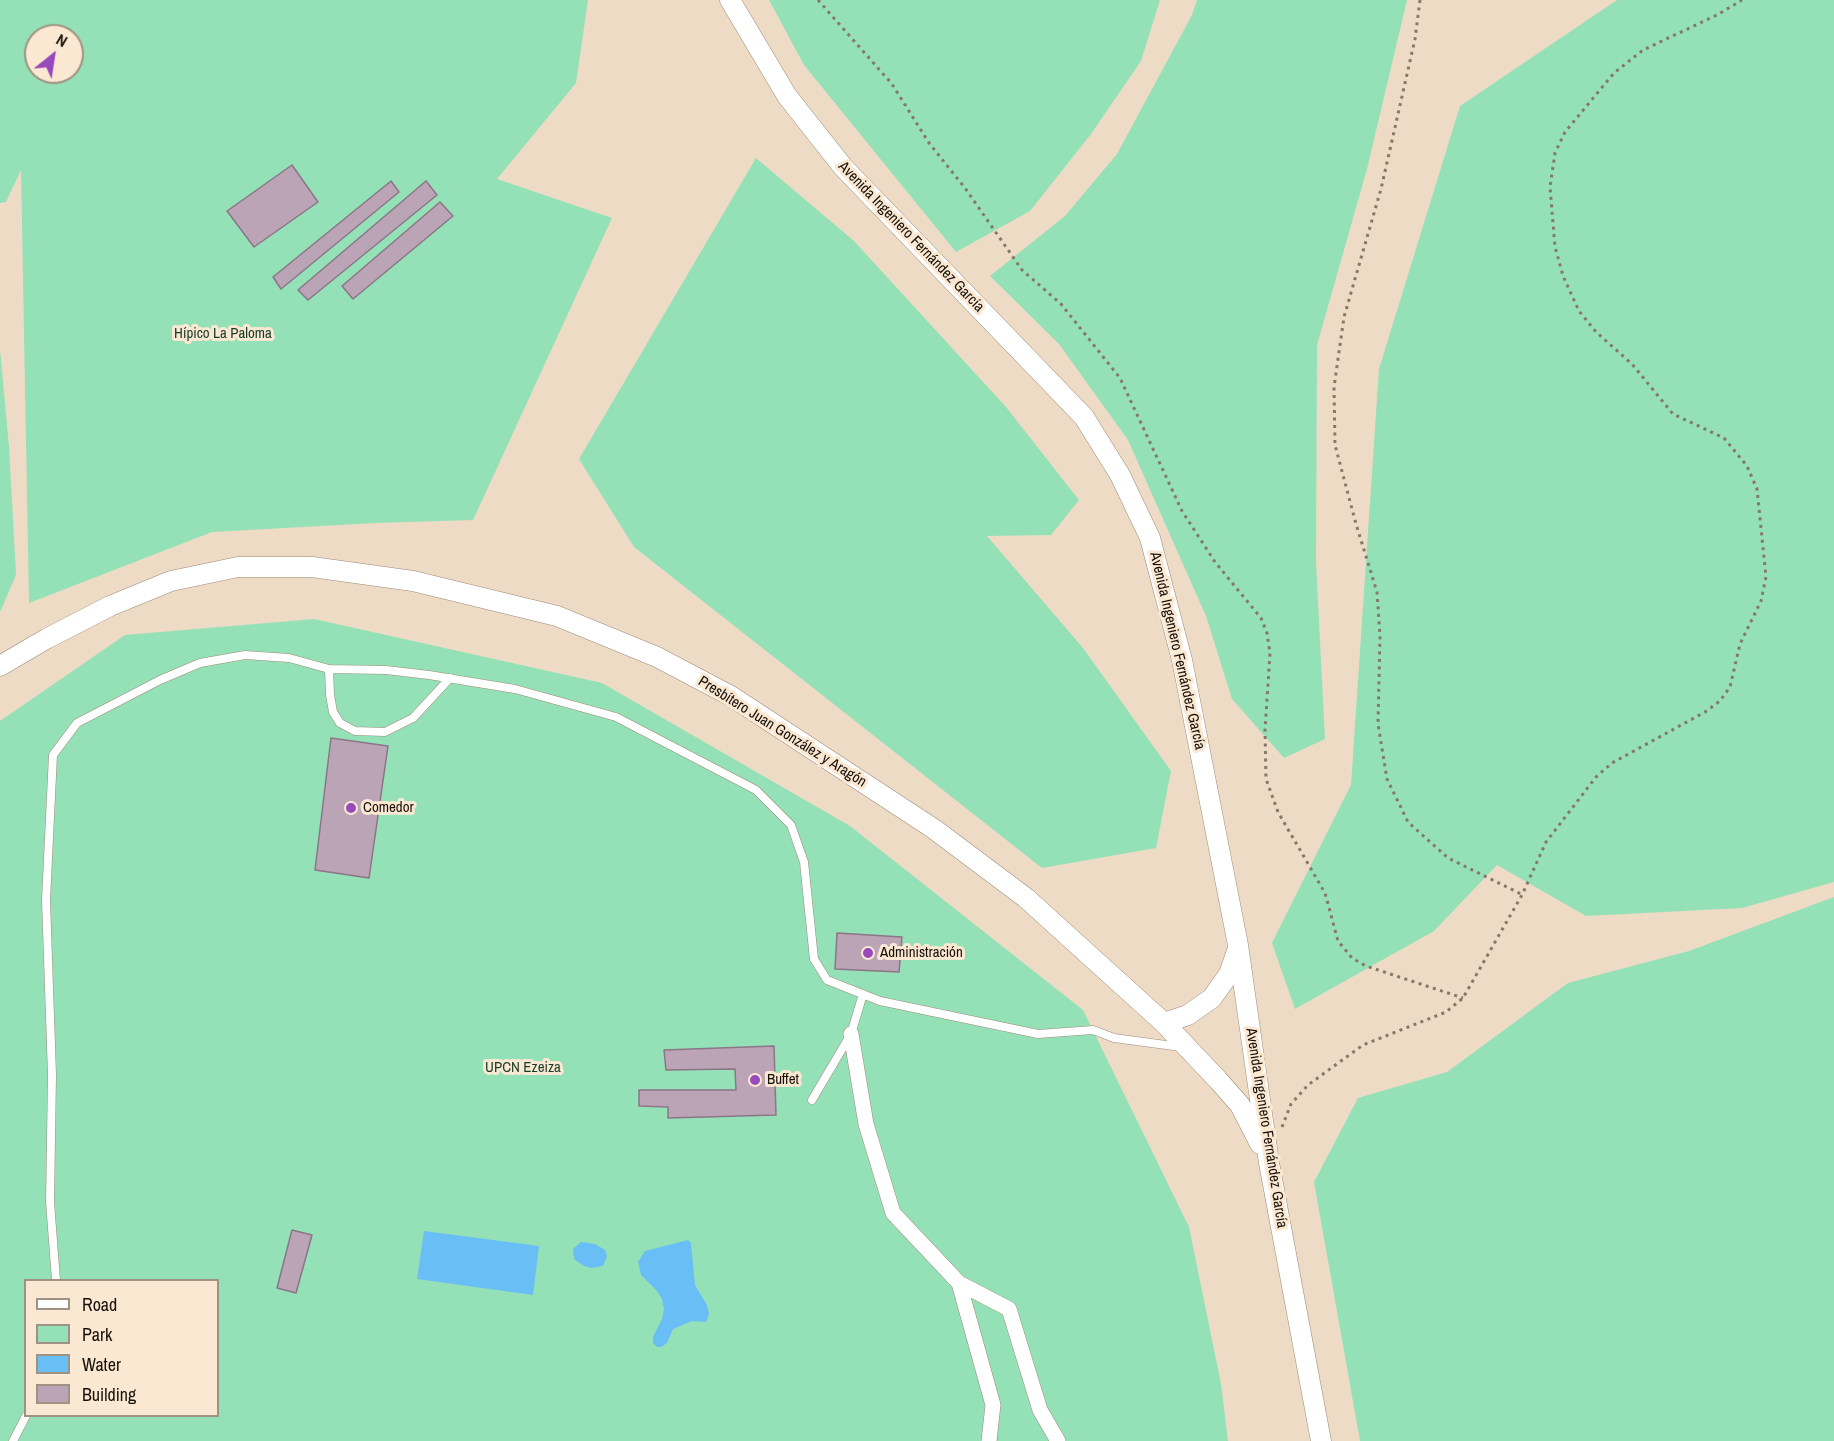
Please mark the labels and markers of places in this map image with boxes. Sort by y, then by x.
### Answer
place label: Comedor [363,799,414,817]
marker: Comedor [344,801,358,815]
place label: Administración [880,944,963,962]
marker: Administración [861,946,875,960]
place label: Buffet [767,1071,799,1089]
marker: Buffet [748,1073,762,1087]

